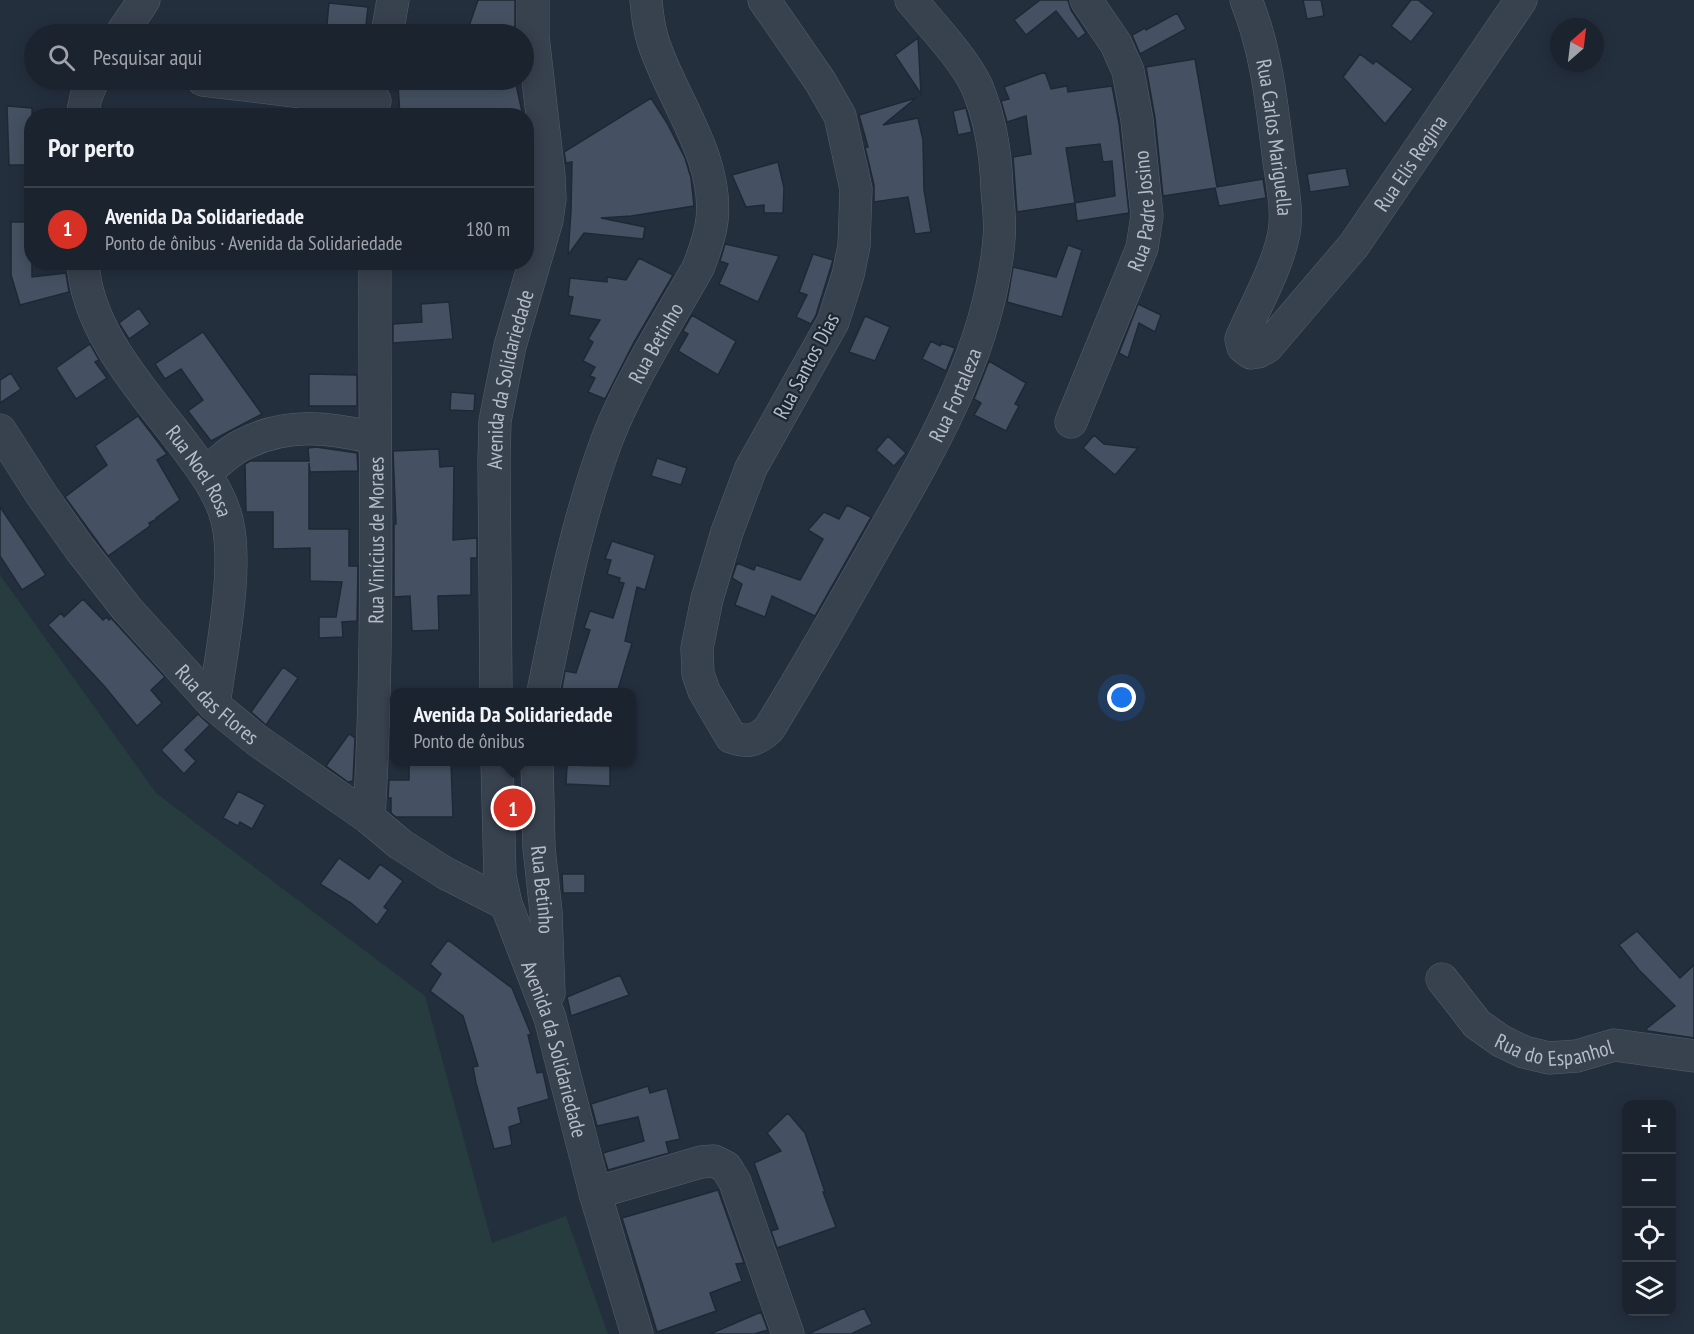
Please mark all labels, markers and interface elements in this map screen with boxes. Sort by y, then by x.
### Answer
north arrow [1550,18,1604,72]
search box [24,24,534,90]
icon: search [45,41,78,74]
text: Pesquisar aqui [93,43,202,71]
street label: Rua Carlos Mariguella [1251,56,1299,216]
street label: Rua Elis Regina [1367,109,1452,216]
text: Por perto [48,131,134,164]
street label: Rua Padre Josino [1121,150,1161,275]
text: Avenida Da Solidariedade [105,202,304,230]
text: 1 [63,216,72,242]
text: 180 m [466,216,510,242]
text: Ponto de ônibus · Avenida da Solidariedade [105,230,403,256]
street label: Avenida da Solidariedade [480,286,539,470]
street label: Rua Betinho [622,297,689,388]
street label: Rua Santos Dias [767,308,845,424]
street label: Rua Fortaleza [922,344,987,446]
street label: Rua Noel Rosa [160,420,239,520]
street label: Rua Vinícius de Moraes [362,457,389,624]
street label: Rua das Flores [170,658,265,750]
your location [1107,683,1136,712]
popup [390,688,636,766]
text: Avenida Da Solidariedade [413,700,613,728]
text: Ponto de ônibus [413,728,525,754]
pin: 1 [494,786,532,830]
street label: Rua Betinho [525,844,560,934]
street label: Avenida da Solidariedade [516,957,594,1140]
street label: Rua do Espanhol [1491,1027,1616,1072]
map controls [1622,1100,1676,1316]
button: + [1622,1100,1676,1154]
button: − [1622,1154,1676,1208]
button: locate [1622,1208,1676,1262]
button: layers [1622,1262,1676,1316]

